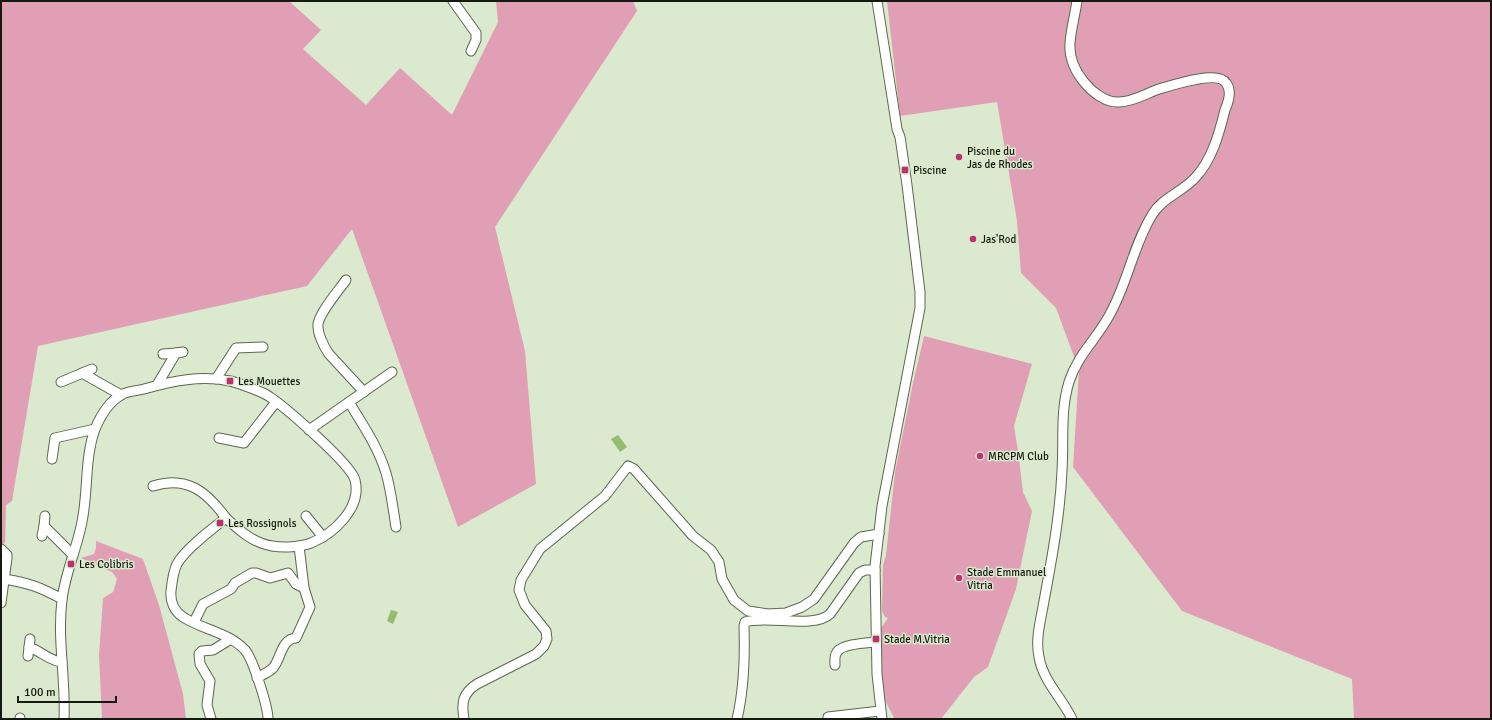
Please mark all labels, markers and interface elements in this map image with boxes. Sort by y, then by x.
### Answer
place label: Piscine du Jas de Rhodes [967,145,1033,171]
marker: Piscine du Jas de Rhodes [954,152,964,162]
place label: Piscine [913,164,947,177]
marker: Piscine [900,165,910,175]
place label: Jas'Rod [981,233,1016,246]
marker: Jas'Rod [968,234,978,244]
place label: Les Mouettes [238,375,300,388]
marker: Les Mouettes [225,376,235,386]
place label: MRCPM Club [988,450,1049,463]
marker: MRCPM Club [975,451,985,461]
place label: Les Rossignols [228,517,297,530]
marker: Les Rossignols [215,518,225,528]
place label: Les Colibris [79,558,134,571]
marker: Les Colibris [66,559,76,569]
place label: Stade Emmanuel Vitria [967,566,1046,592]
marker: Stade Emmanuel Vitria [954,573,964,583]
place label: Stade M.Vitria [884,633,950,646]
marker: Stade M.Vitria [871,634,881,644]
scale bar [18,678,116,704]
text: 100 m [24,685,56,700]

